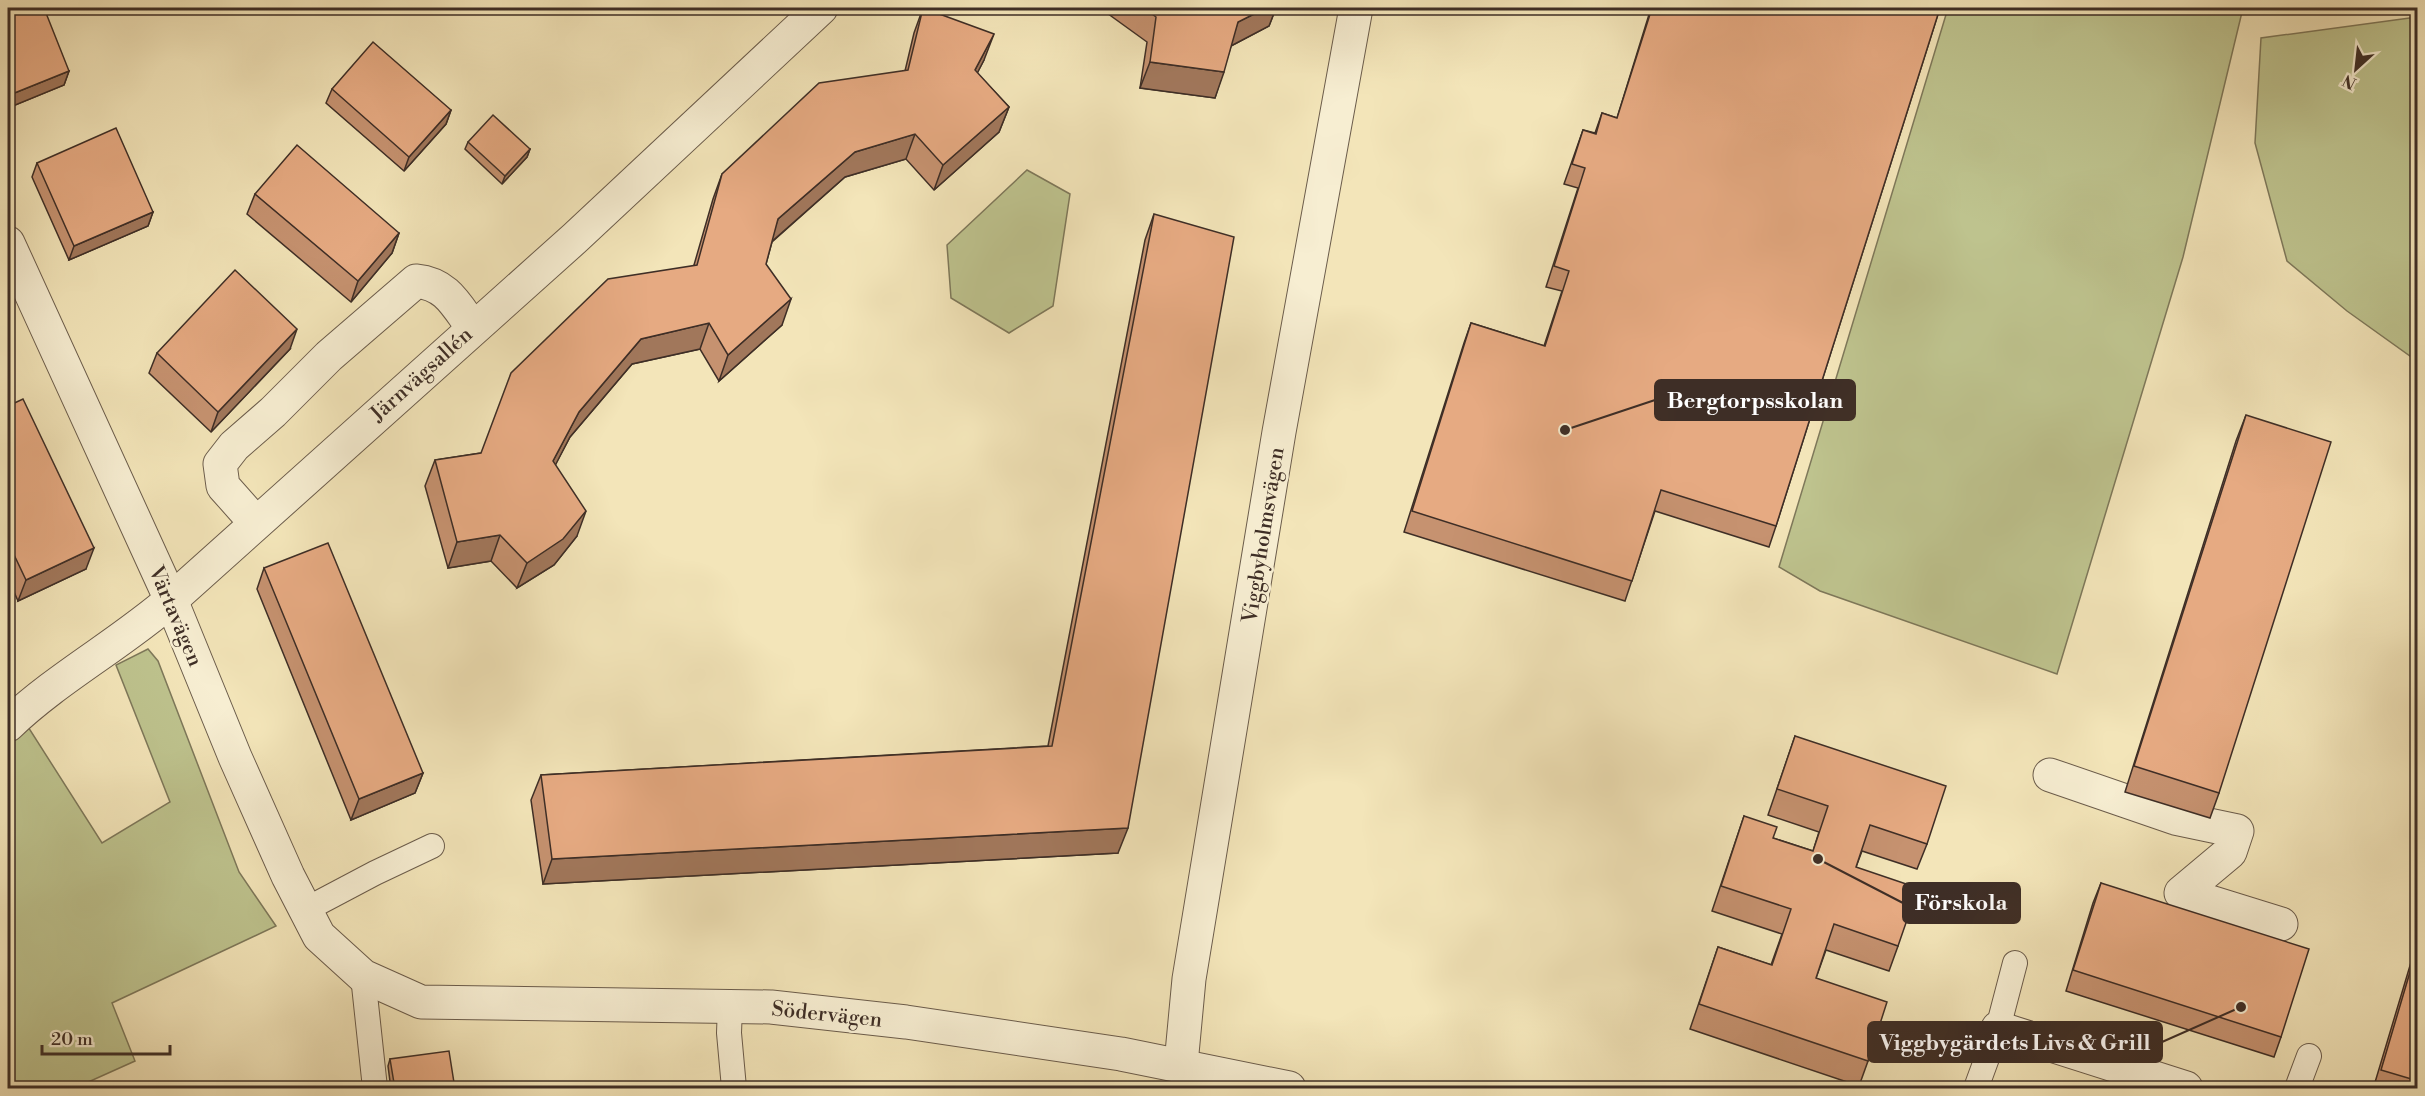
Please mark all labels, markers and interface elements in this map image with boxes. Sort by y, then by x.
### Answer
north arrow [2326,39,2386,99]
text: N [2339,70,2360,93]
street label: Järnvägsallén [364,322,478,428]
callout: Bergtorpsskolan [1655,380,1855,420]
text: Bergtorpsskolan [1667,388,1843,415]
street label: Viggbyholmsvägen [1237,445,1291,626]
street label: Värtavägen [142,561,208,671]
callout: Förskola [1903,883,2020,923]
text: Förskola [1915,890,2008,917]
street label: Södervägen [770,996,884,1034]
scale bar [42,1018,170,1056]
callout: Viggbygärdets Livs & Grill [1868,1022,2162,1062]
text: 20 m [51,1028,93,1051]
text: Viggbygärdets Livs & Grill [1879,1030,2150,1057]

